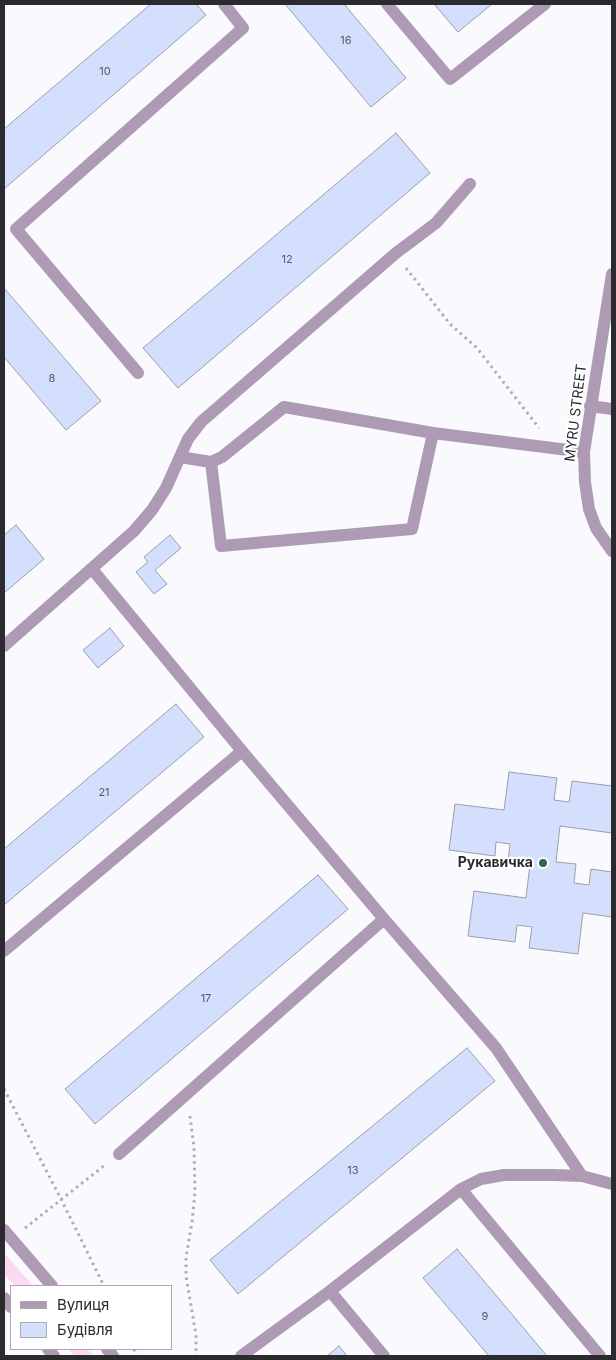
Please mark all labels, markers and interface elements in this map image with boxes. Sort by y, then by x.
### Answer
house number: 16 [340,34,352,48]
house number: 10 [99,65,111,79]
house number: 12 [281,253,293,267]
street label: MYRU STREET [562,363,590,463]
house number: 8 [49,372,55,386]
house number: 21 [98,786,110,800]
place label: Рукавичка [458,855,533,871]
marker: Рукавичка [537,857,549,869]
house number: 17 [201,992,211,1006]
house number: 13 [347,1164,359,1178]
legend [10,1285,172,1350]
text: Вулиця [57,1295,109,1314]
house number: 9 [482,1310,488,1324]
text: Будівля [57,1320,113,1339]

